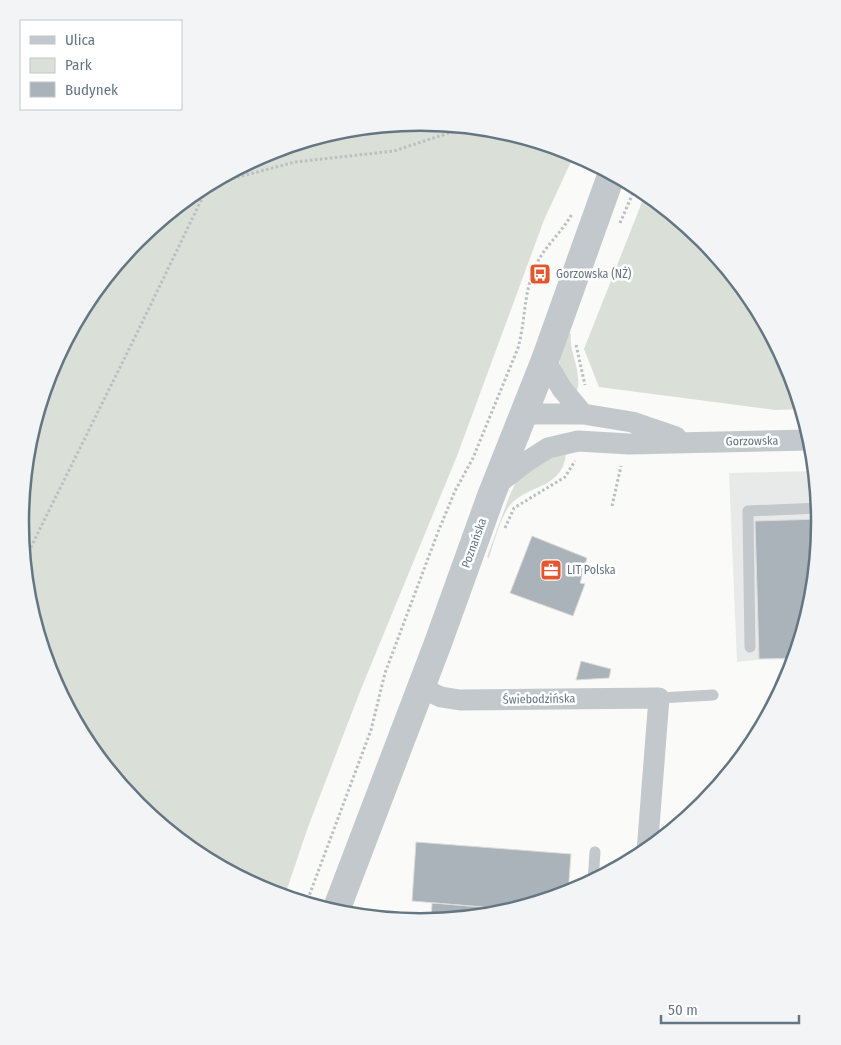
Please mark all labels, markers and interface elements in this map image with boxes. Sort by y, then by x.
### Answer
legend [20,20,182,110]
text: Ulica [65,31,95,49]
text: Park [65,56,92,74]
text: Budynek [65,81,118,99]
bus stop icon: Gorzowska (NŻ) [528,262,552,286]
place label: Gorzowska (NŻ) [556,266,632,281]
street label: Gorzowska [726,434,778,448]
street label: Poznańska [459,516,489,570]
office icon: LIT Polska [539,558,563,582]
place label: LIT Polska [567,563,616,577]
street label: Świebodzińska [503,690,575,707]
scale bar [661,992,798,1024]
text: 50 m [668,1001,698,1019]

